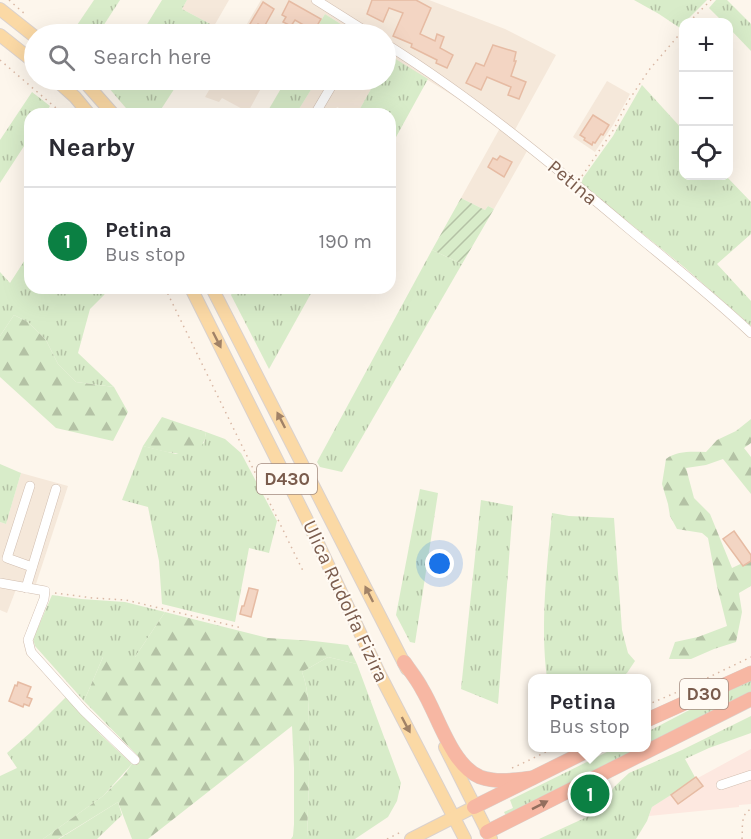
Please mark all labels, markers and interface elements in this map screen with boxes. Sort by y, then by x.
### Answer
map controls [679,18,733,180]
button: + [679,18,733,72]
search box [24,24,396,90]
icon: search [45,41,78,74]
text: Search here [93,44,211,70]
button: − [679,72,733,126]
button: locate [679,126,733,180]
text: Nearby [48,132,135,163]
street label: Petina [543,155,602,210]
text: Petina [105,217,172,243]
text: 1 [64,230,71,253]
text: 190 m [318,230,372,253]
text: Bus stop [105,243,185,266]
one-way arrow [213,332,222,349]
one-way arrow [276,411,286,429]
road number: D430 [257,464,317,494]
street label: Ulica Rudolfa Fizira [298,517,393,686]
your location [425,549,454,578]
one-way arrow [364,585,374,602]
popup [528,674,651,752]
road number: D30 [680,679,728,709]
text: Petina [549,689,616,715]
text: Bus stop [549,715,630,738]
one-way arrow [401,716,410,733]
pin: 1 [570,772,610,816]
one-way arrow [531,801,548,810]

